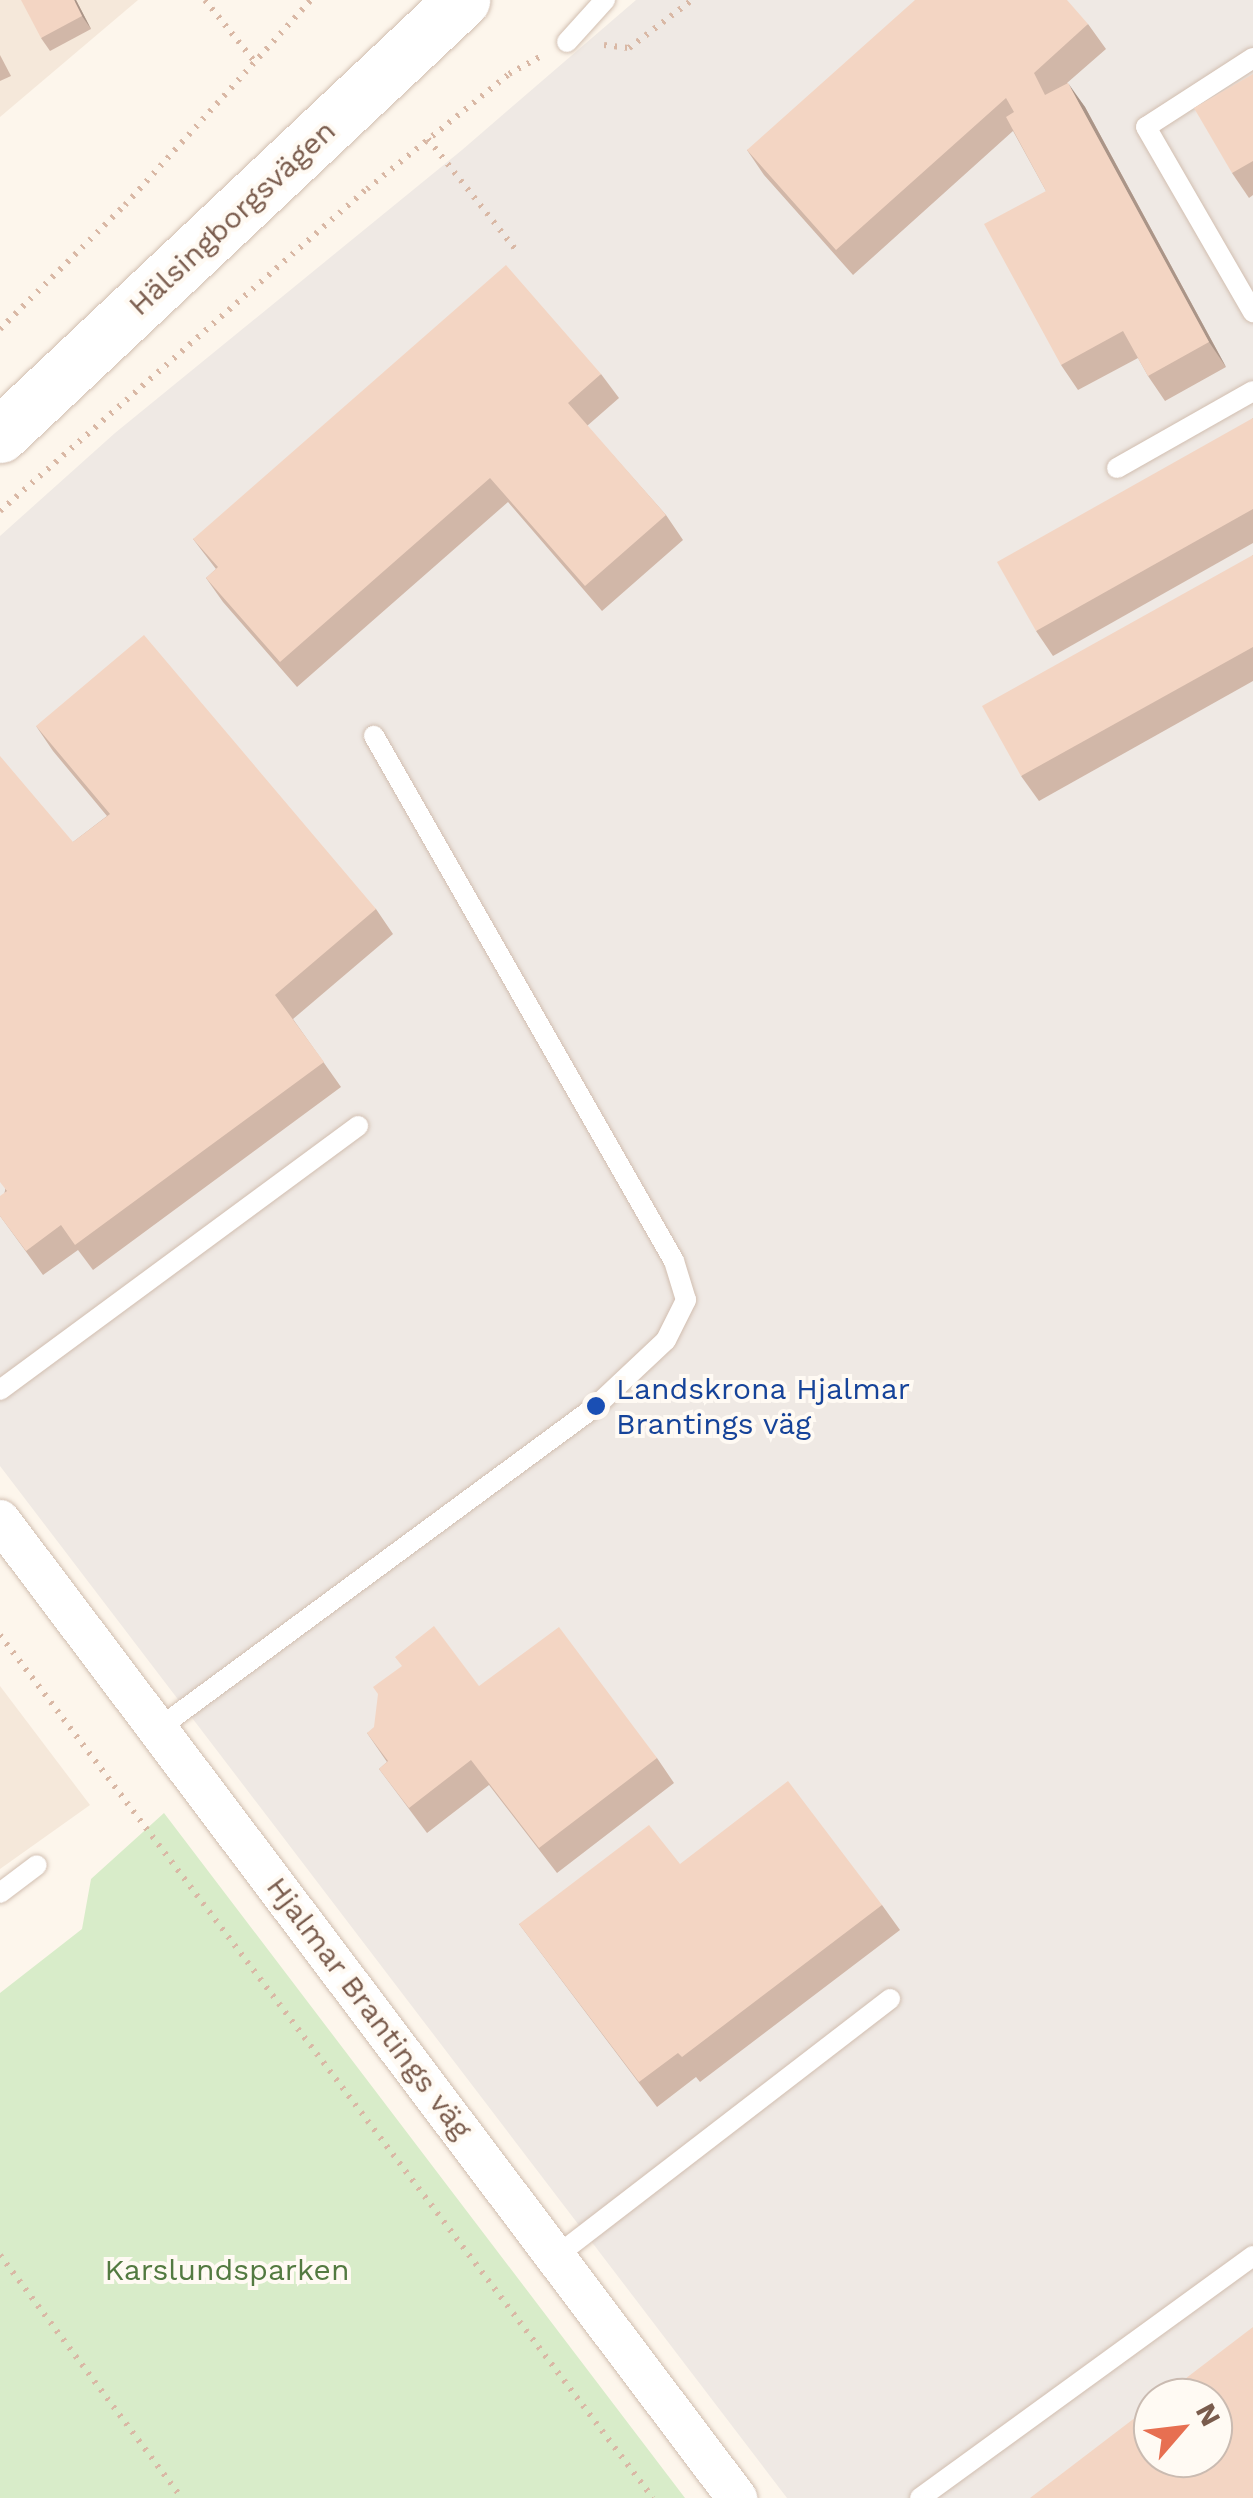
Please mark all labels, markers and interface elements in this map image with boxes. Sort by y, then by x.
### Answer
street label: Hälsingborgsvägen [121,113,343,323]
place label: Landskrona Hjalmar Brantings väg [616,1371,911,1442]
marker: Landskrona Hjalmar Brantings väg [585,1395,607,1417]
street label: Hjalmar Brantings väg [258,1869,480,2147]
park label: Karslundsparken [105,2252,349,2288]
north arrow [1133,2378,1233,2478]
text: N [1189,2398,1228,2432]

